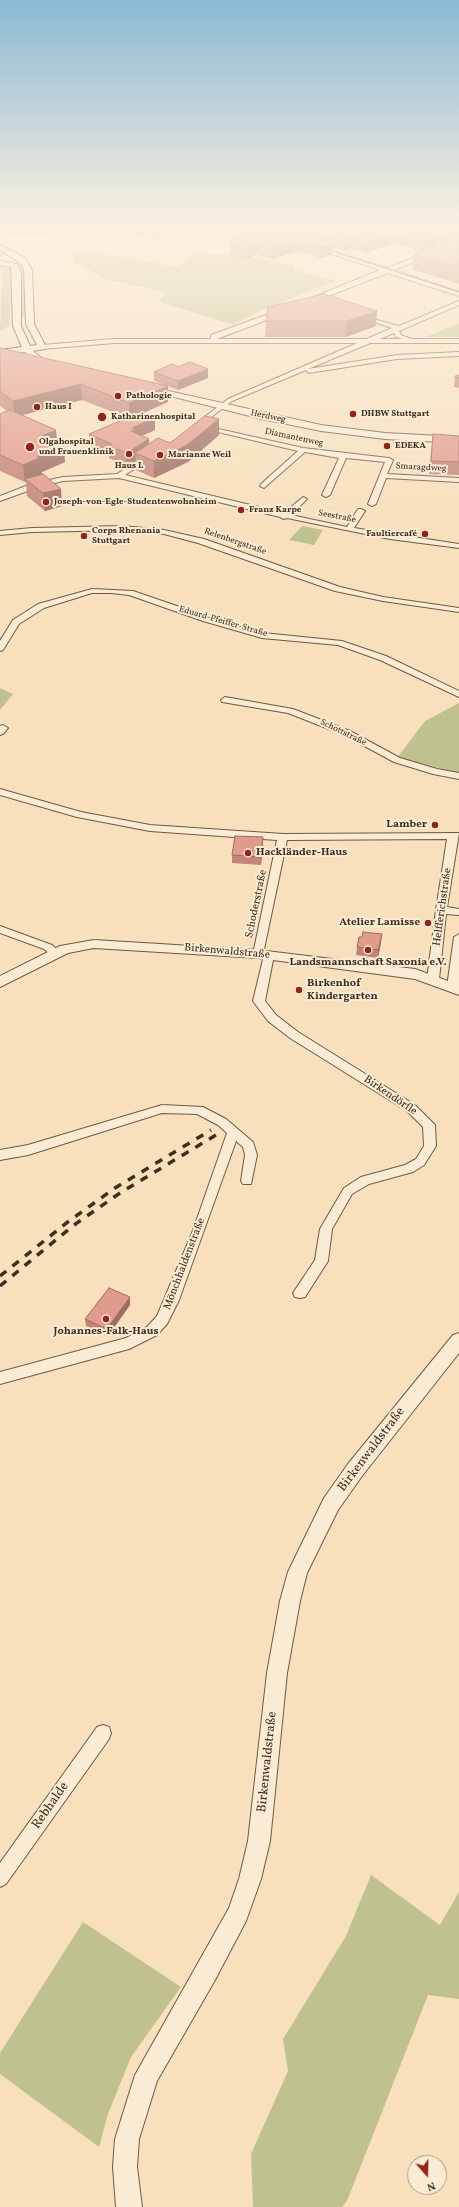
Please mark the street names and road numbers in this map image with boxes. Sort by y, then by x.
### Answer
street label: Herdweg [249,408,287,426]
street label: Diamantenweg [264,427,324,449]
street label: Smaragdweg [395,461,447,475]
street label: Seestraße [317,508,357,526]
street label: Relenbergstraße [202,526,268,558]
street label: Eduard-Pfeiffer-Straße [178,604,268,640]
street label: Schottstraße [318,717,368,749]
street label: Helfferichstraße [431,867,455,947]
street label: Schoderstraße [243,869,271,939]
street label: Birkenwaldstraße [184,942,270,962]
street label: Birkendörfle [361,1073,419,1119]
street label: Mönchhaldenstraße [161,1216,209,1312]
street label: Birkenwaldstraße [335,1405,409,1495]
street label: Birkenwaldstraße [255,1711,281,1813]
street label: Rebhalde [29,1780,73,1832]

